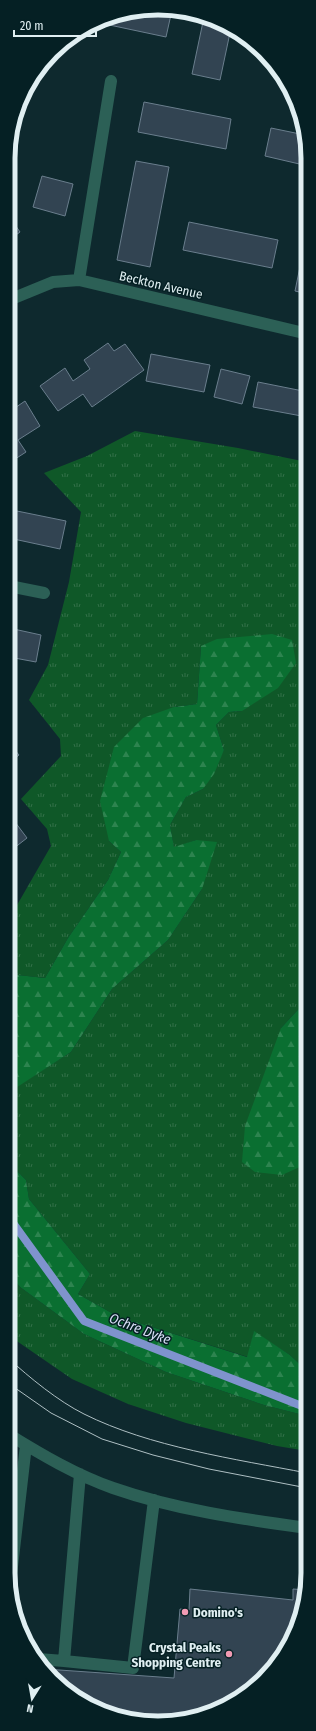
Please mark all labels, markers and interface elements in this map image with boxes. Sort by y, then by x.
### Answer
scale bar [14,12,96,38]
text: 20 m [20,19,44,33]
street label: Beckton Avenue [118,268,204,302]
water label: Ochre Dyke [107,1310,173,1349]
place label: Domino's [193,1605,243,1620]
marker: Domino's [180,1607,190,1617]
place label: Crystal Peaks Shopping Centre [132,1640,221,1670]
marker: Crystal Peaks Shopping Centre [224,1649,234,1659]
north arrow [12,1679,52,1719]
text: N [26,1701,35,1715]

